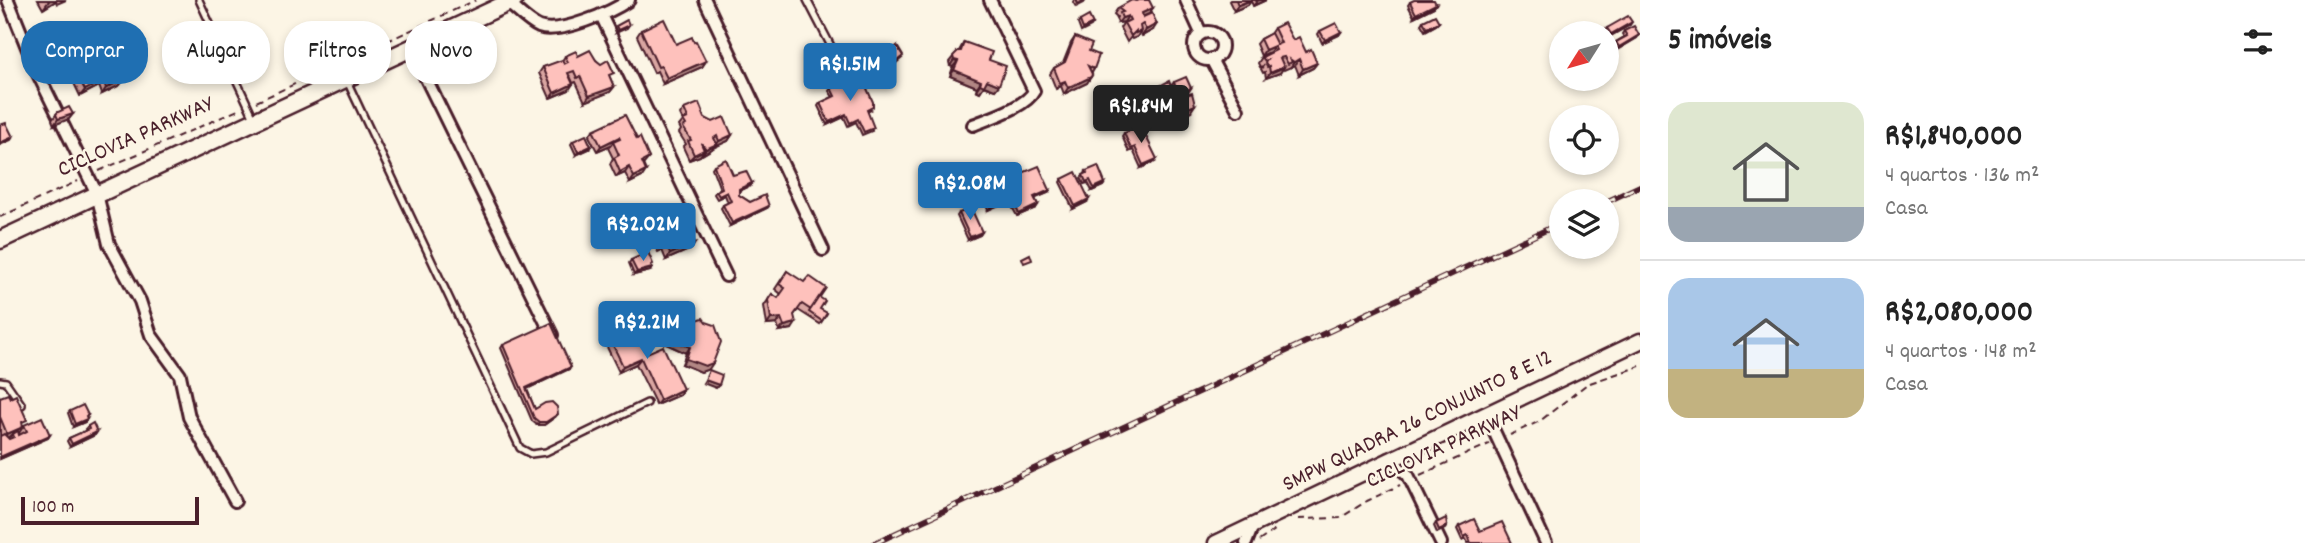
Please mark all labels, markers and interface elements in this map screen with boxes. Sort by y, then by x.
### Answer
chip: Comprar [21,21,148,84]
chip: Alugar [162,21,270,84]
chip: Filtros [284,21,391,84]
chip: Novo [405,21,497,84]
north arrow [1549,21,1619,91]
map controls [1549,21,1619,259]
text: 5 imóveis [1668,21,1772,64]
icon: filters [2239,23,2277,61]
pin: R$1.51M [785,43,915,103]
text: R$1.51M [820,49,880,82]
pin: R$1.84M [1076,86,1206,145]
street label: CICLOVIA PARKWAY [53,89,220,187]
text: R$1.84M [1109,91,1173,124]
button: locate [1549,105,1619,175]
text: R$1,840,000 [1885,117,2023,160]
icon: home [1724,130,1808,214]
text: 4 quartos · 136 m² [1885,160,2039,193]
pin: R$2.08M [905,162,1035,222]
text: R$2.08M [934,168,1006,201]
button: layers [1549,189,1619,259]
text: Casa [1885,193,1928,226]
pin: R$2.02M [578,204,708,263]
text: R$2.02M [607,209,679,242]
text: R$2,080,000 [1885,293,2033,336]
pin: R$2.21M [582,302,712,361]
icon: home [1724,306,1808,390]
text: R$2.21M [614,307,680,340]
text: 4 quartos · 148 m² [1885,336,2037,369]
street label: SMPW QUADRA 26 CONJUNTO 8 E 12 [1277,342,1559,502]
text: Casa [1885,369,1928,402]
street label: CICLOVIA PARKWAY [1361,397,1527,498]
scale bar [21,494,200,526]
text: 100 m [32,495,74,522]

